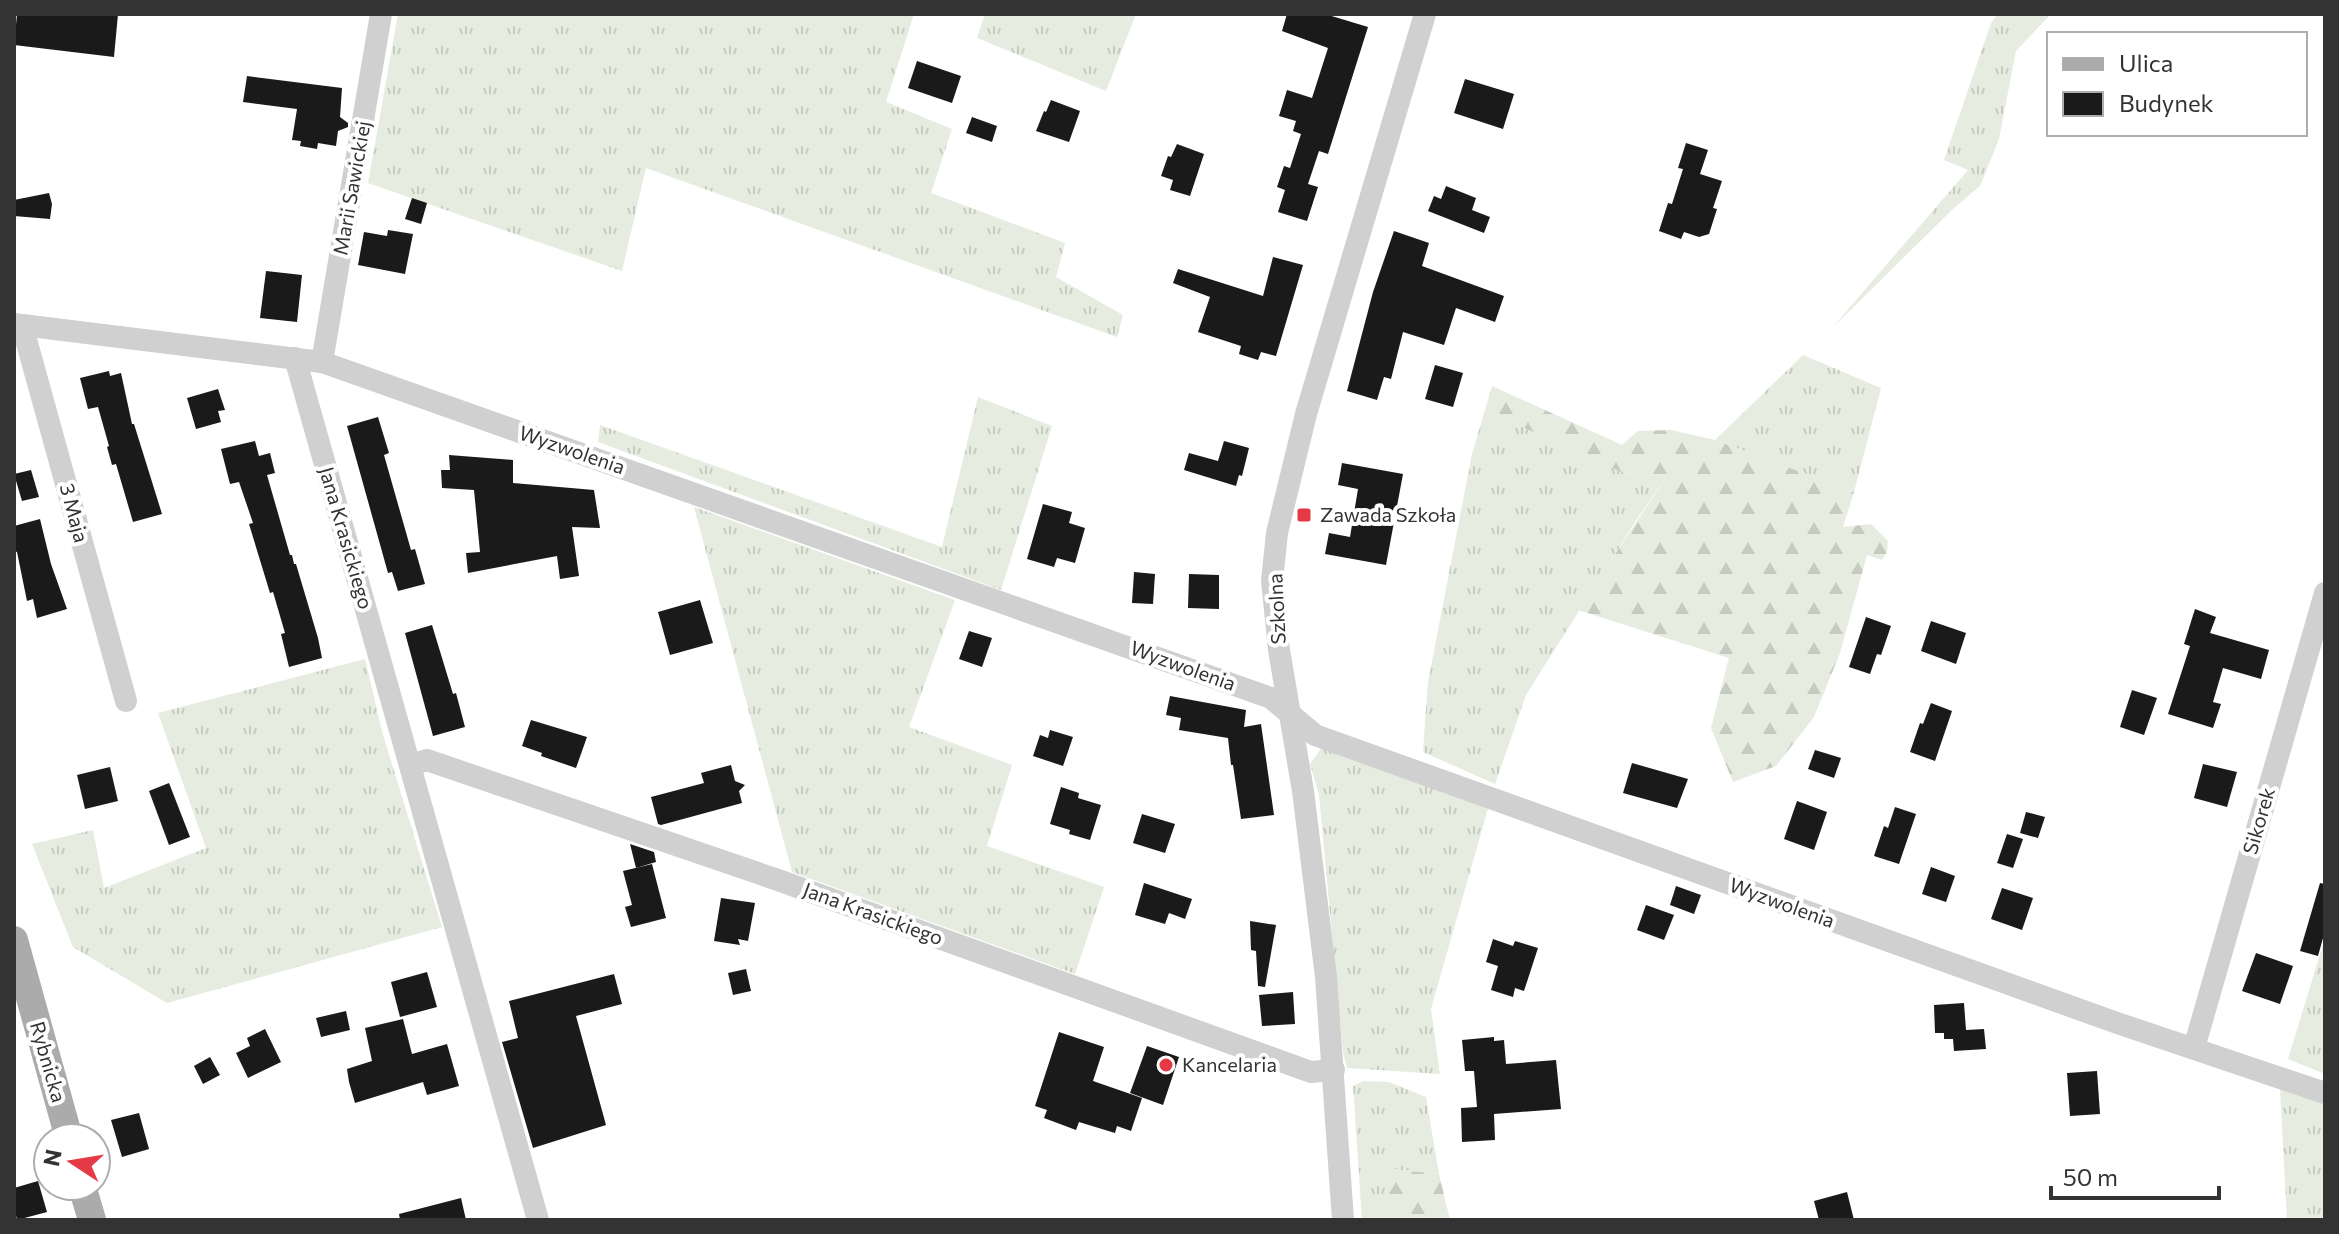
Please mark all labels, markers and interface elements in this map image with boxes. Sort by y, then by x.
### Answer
legend [2047,32,2307,136]
text: Ulica [2119,48,2173,77]
text: Budynek [2119,88,2214,117]
street label: Marii Sawickiej [327,119,375,257]
street label: Wyzwolenia [516,420,628,478]
street label: Jana Krasickiego [315,464,379,612]
street label: 3 Maja [56,481,94,545]
place label: Zawada Szkoła [1320,502,1456,526]
marker: Zawada Szkoła [1295,506,1313,524]
street label: Szkolna [1262,573,1290,645]
street label: Wyzwolenia [1127,635,1239,695]
street label: Sikorek [2237,784,2279,857]
street label: Wyzwolenia [1726,872,1838,932]
street label: Jana Krasickiego [800,877,946,949]
street label: Rybnicka [26,1018,72,1105]
place label: Kancelaria [1182,1052,1277,1076]
marker: Kancelaria [1157,1056,1175,1074]
north arrow [32,1122,112,1202]
text: N [37,1147,67,1169]
scale bar [2051,1150,2219,1200]
text: 50 m [2063,1162,2118,1191]

